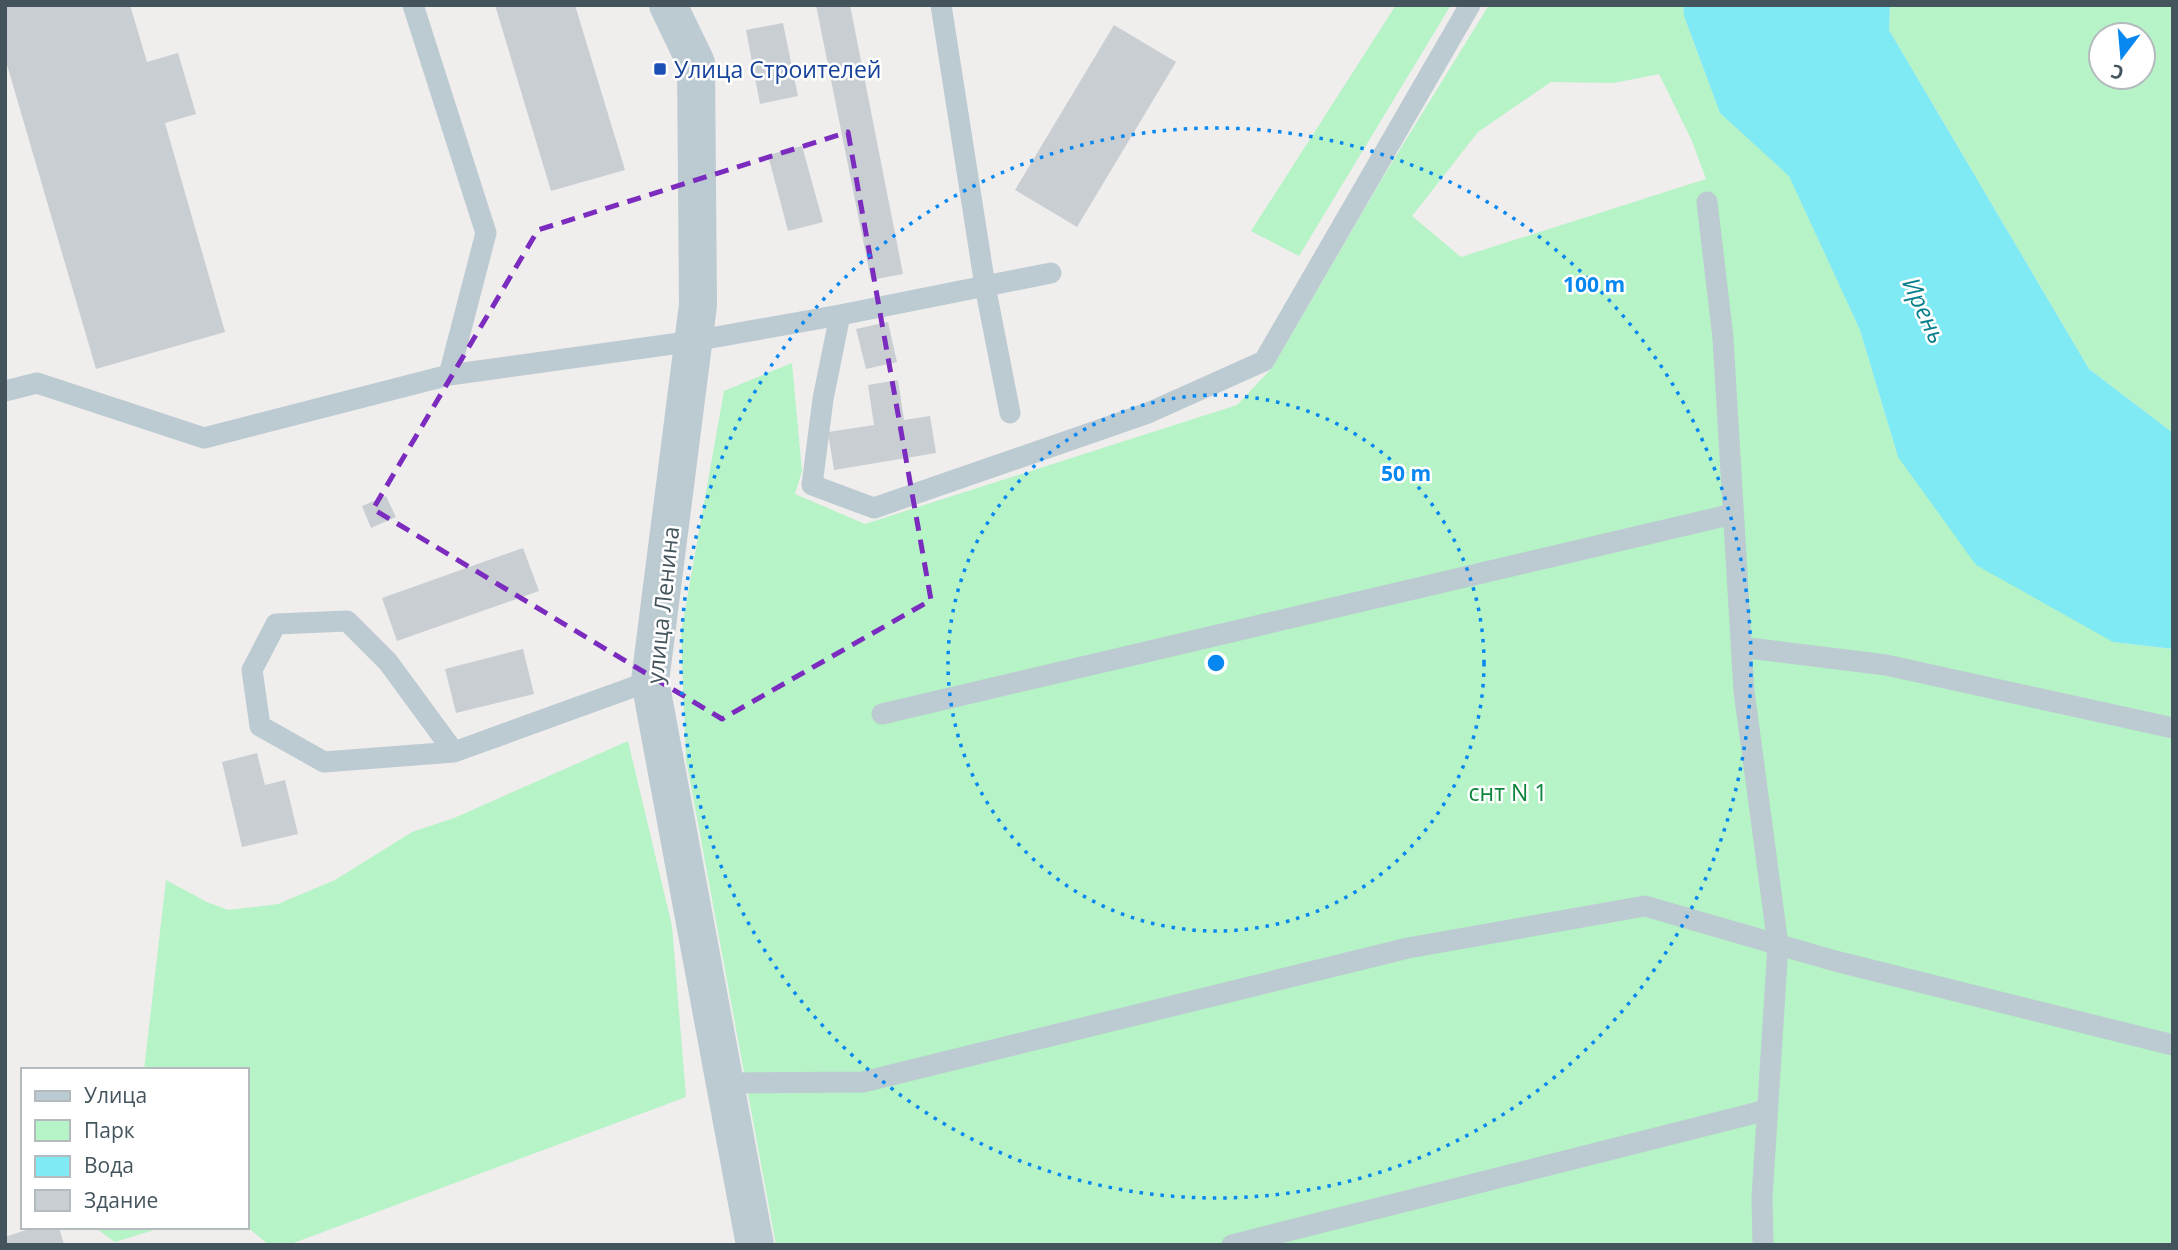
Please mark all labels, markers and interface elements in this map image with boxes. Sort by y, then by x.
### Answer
north arrow [2087,21,2157,91]
place label: Улица Строителей [674,53,881,85]
text: С [2108,58,2127,87]
marker: Улица Строителей [652,61,668,77]
text: 100 m [1563,270,1625,298]
water label: Ирень [1895,272,1955,348]
text: 50 m [1381,459,1431,487]
street label: улица Ленина [638,525,686,685]
centre of rings [1204,651,1228,675]
park label: снт N 1 [1469,776,1547,808]
legend [21,1068,248,1229]
text: Улица [84,1081,147,1109]
text: Парк [84,1116,135,1144]
text: Вода [84,1151,134,1179]
text: Здание [84,1186,158,1214]

